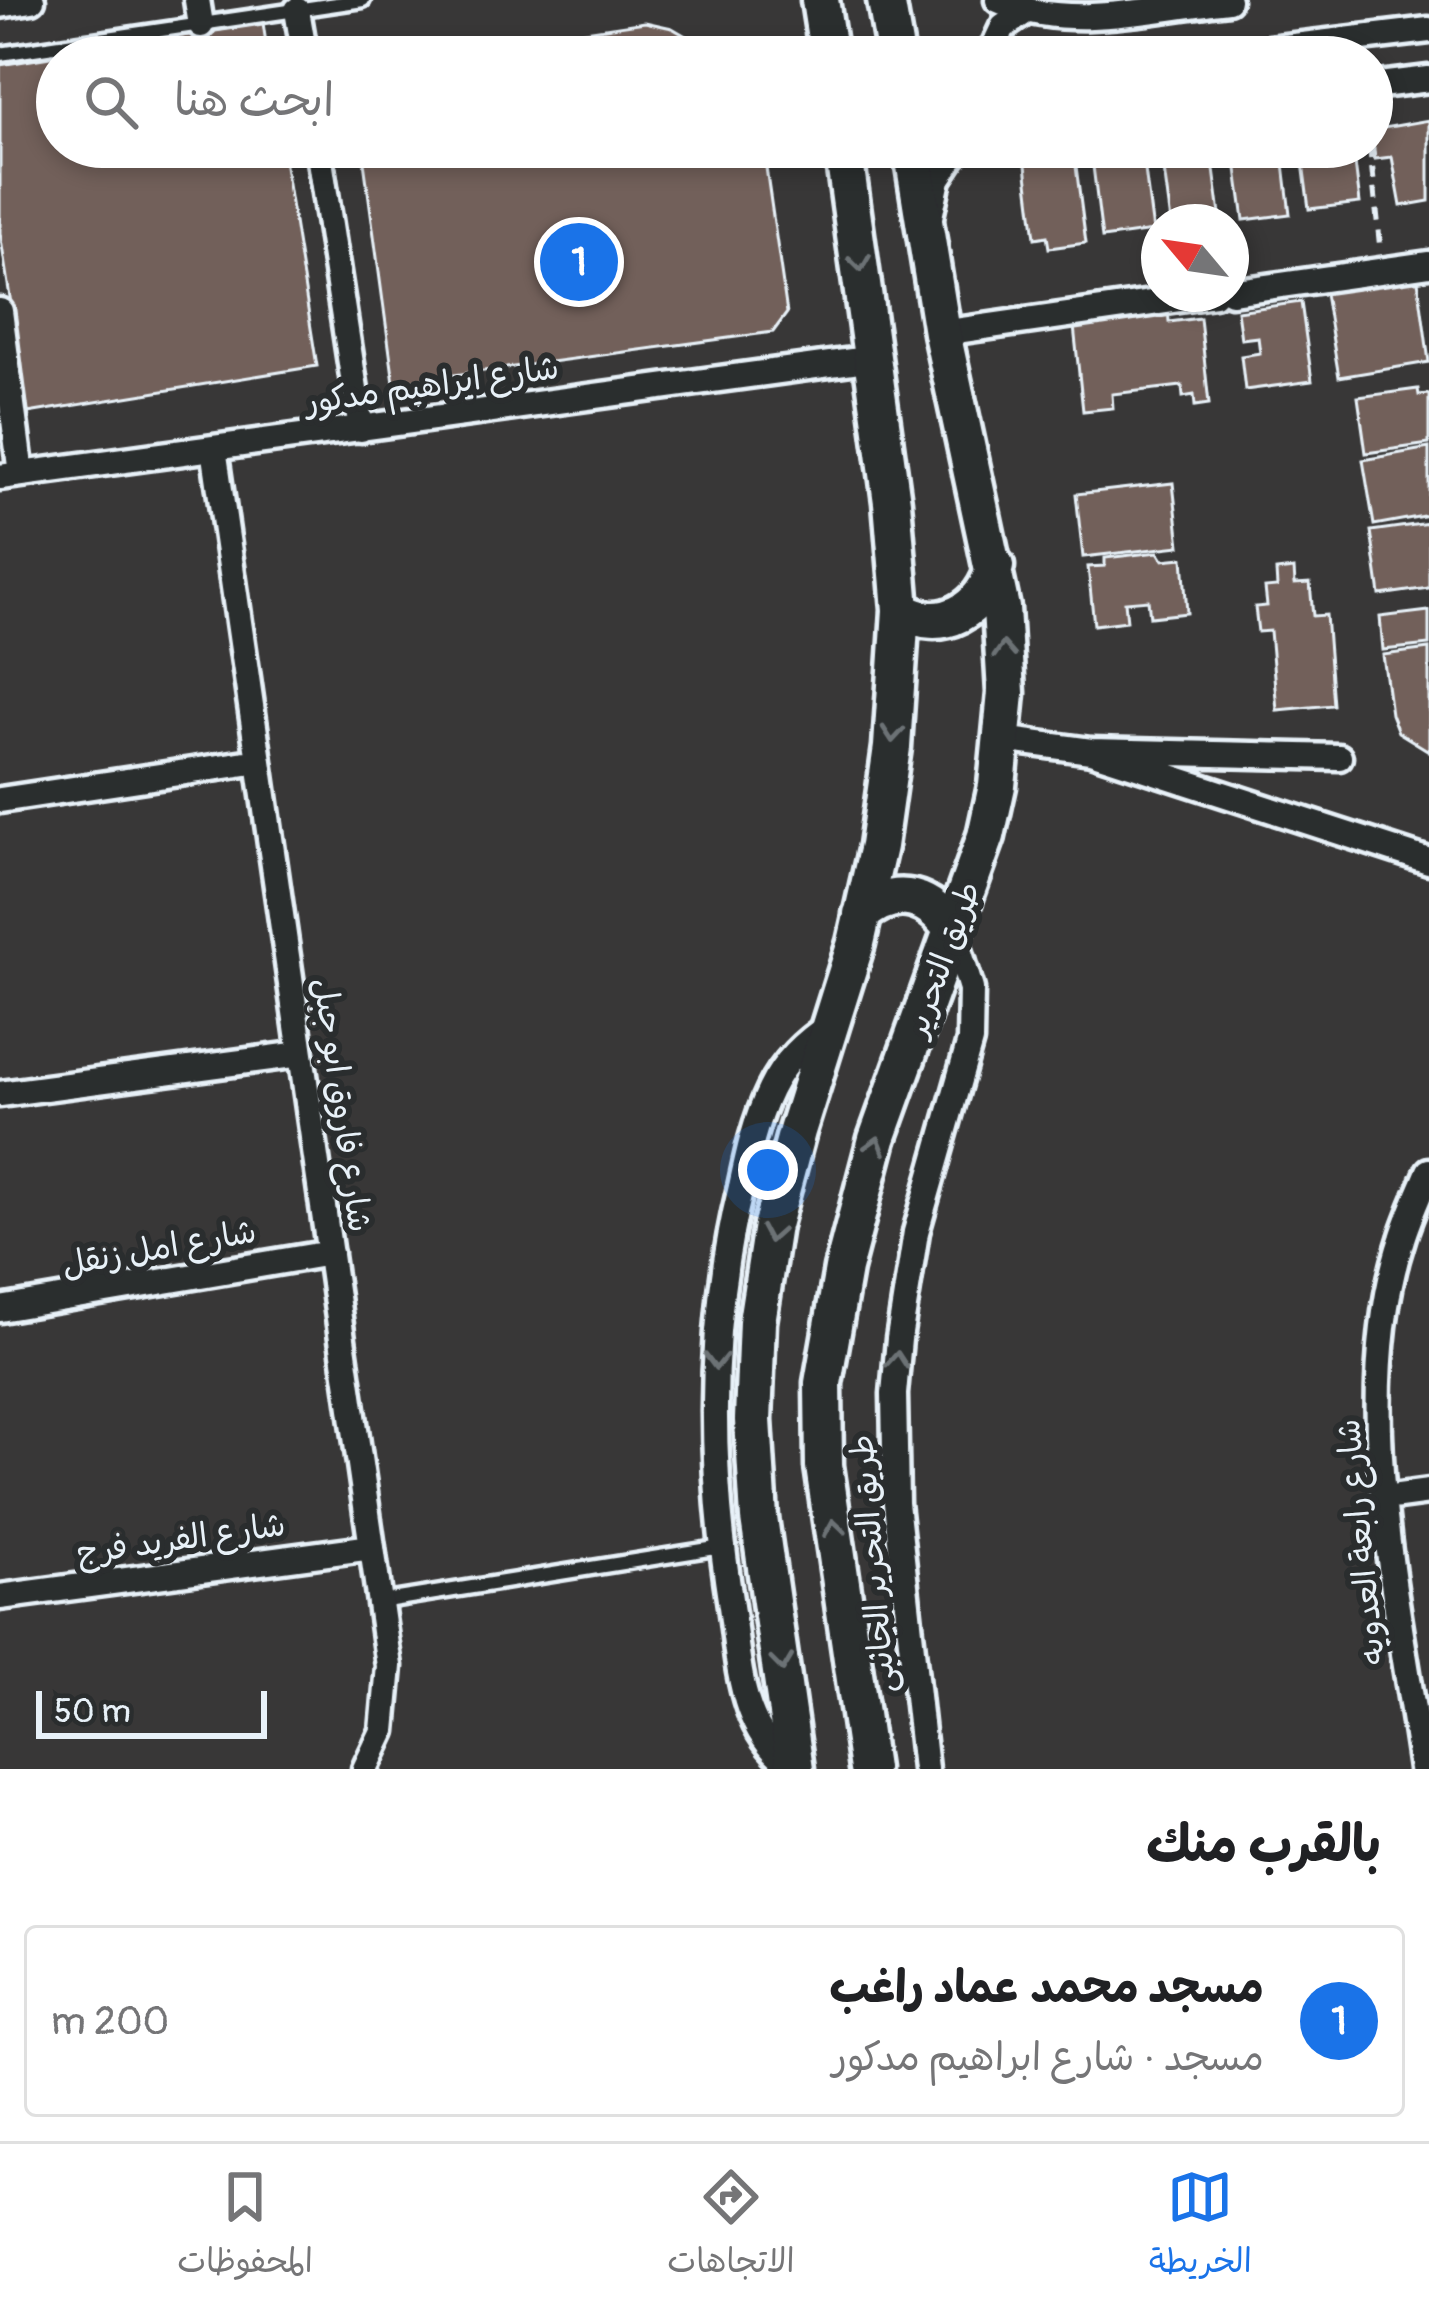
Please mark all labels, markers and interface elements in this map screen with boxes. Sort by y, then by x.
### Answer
search box [36,36,1393,168]
icon: search [78,69,144,135]
text: ابحث هنا [174,73,334,129]
north arrow [1141,204,1249,312]
pin: 1 [540,217,618,307]
one-way arrow [846,253,872,273]
street label: شارع ابراهيم مدكور [300,347,562,427]
one-way arrow [991,640,1017,659]
one-way arrow [880,725,906,744]
street label: طريق التحرير [895,876,990,1045]
street label: شارع فاروق ابو جبل [302,975,380,1235]
one-way arrow [862,1135,887,1156]
your location [738,1140,798,1200]
street label: شارع امل زنقل [59,1211,260,1287]
one-way arrow [760,1224,785,1244]
one-way arrow [884,1350,909,1369]
one-way arrow [703,1352,729,1371]
street label: شارع رابعة العدويه [1328,1417,1396,1667]
street label: طريق التحرير الجانبى [841,1433,905,1695]
street label: شارع الفريد فرج [74,1504,288,1576]
one-way arrow [822,1519,847,1539]
one-way arrow [769,1653,795,1673]
scale bar [36,1685,267,1738]
text: 50 m [54,1691,131,1732]
text: بالقرب منك [1146,1813,1381,1877]
text: مسجد محمد عماد راغب [829,1960,1264,2016]
text: 200 m [51,1997,169,2046]
text: 1 [1331,1997,1347,2046]
text: مسجد · شارع ابراهيم مدكور [832,2033,1264,2082]
tab: المحفوظات [177,2164,313,2290]
tab: الاتجاهات [667,2164,795,2290]
tab: الخريطة [1149,2164,1252,2290]

